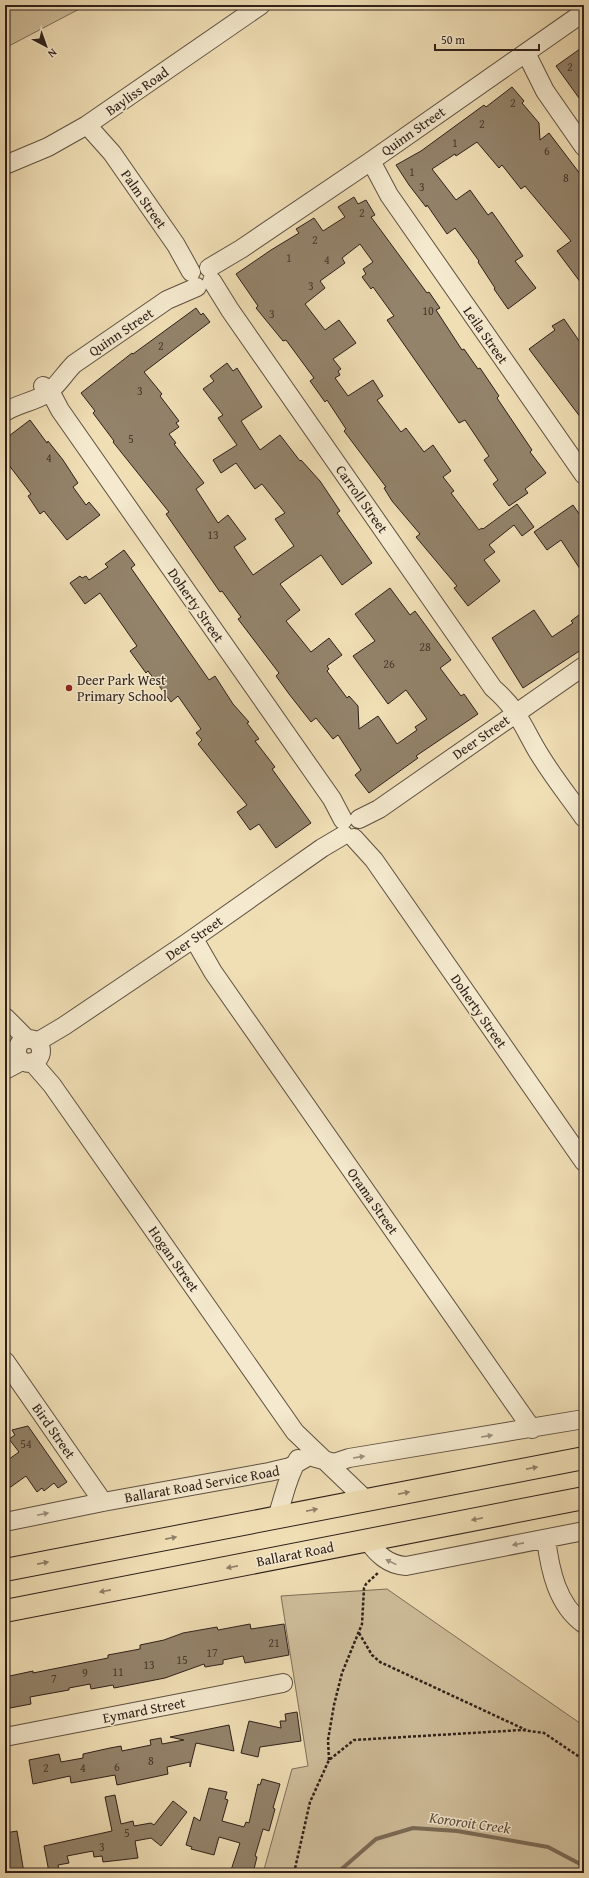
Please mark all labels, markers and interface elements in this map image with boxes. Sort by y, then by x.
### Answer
north arrow [26,26,66,66]
scale bar [435,26,539,52]
text: 50 m [441,31,465,48]
text: N [44,45,61,62]
house number: 2 [567,58,573,75]
street label: Bayliss Road [101,62,173,120]
house number: 2 [510,94,516,111]
street label: Quinn Street [377,101,449,160]
house number: 2 [479,115,485,132]
house number: 1 [452,134,458,151]
house number: 6 [544,142,550,159]
house number: 1 [409,163,415,180]
street label: Palm Street [116,165,172,233]
house number: 8 [563,169,569,186]
house number: 3 [419,178,425,195]
house number: 2 [359,204,365,221]
house number: 2 [312,231,318,248]
house number: 1 [286,249,292,266]
house number: 4 [324,251,330,268]
house number: 3 [308,277,314,294]
house number: 10 [422,302,434,319]
street label: Leila Street [459,302,513,368]
street label: Quinn Street [85,303,157,361]
house number: 3 [269,305,275,322]
house number: 2 [158,337,164,354]
house number: 3 [137,382,143,399]
house number: 5 [128,430,134,447]
house number: 4 [46,449,52,466]
street label: Carroll Street [331,461,393,537]
house number: 13 [207,526,219,543]
street label: Doherty Street [163,564,229,646]
house number: 28 [419,638,431,655]
house number: 26 [383,655,395,672]
place label: Deer Park West Primary School [77,670,167,706]
marker: Deer Park West Primary School [64,683,74,693]
street label: Deer Street [448,710,514,764]
street label: Deer Street [161,911,227,965]
street label: Doherty Street [446,970,512,1052]
street label: Orama Street [343,1164,403,1238]
street label: Hogan Street [144,1222,204,1296]
street label: Bird Street [28,1399,80,1463]
one-way arrow [481,1433,494,1439]
house number: 54 [20,1435,32,1452]
one-way arrow [353,1454,365,1460]
street label: Ballarat Road Service Road [123,1460,282,1507]
one-way arrow [526,1465,538,1471]
one-way arrow [398,1489,410,1495]
one-way arrow [306,1507,318,1513]
one-way arrow [37,1511,49,1517]
one-way arrow [471,1516,483,1522]
one-way arrow [165,1535,177,1541]
street label: Ballarat Road [255,1537,336,1571]
one-way arrow [512,1542,524,1548]
one-way arrow [37,1559,49,1565]
one-way arrow [385,1559,397,1565]
one-way arrow [226,1564,238,1570]
one-way arrow [98,1589,111,1595]
house number: 21 [268,1634,280,1651]
house number: 17 [206,1644,218,1661]
house number: 15 [176,1651,188,1668]
house number: 13 [143,1656,155,1673]
house number: 11 [112,1663,124,1680]
house number: 9 [82,1664,88,1681]
house number: 7 [51,1670,57,1687]
street label: Eymard Street [101,1692,187,1728]
house number: 8 [148,1752,154,1769]
house number: 6 [114,1758,120,1775]
house number: 2 [43,1759,49,1776]
house number: 4 [80,1759,86,1776]
water label: Kororoit Creek [427,1806,512,1839]
house number: 5 [124,1824,130,1841]
house number: 3 [99,1838,105,1855]

